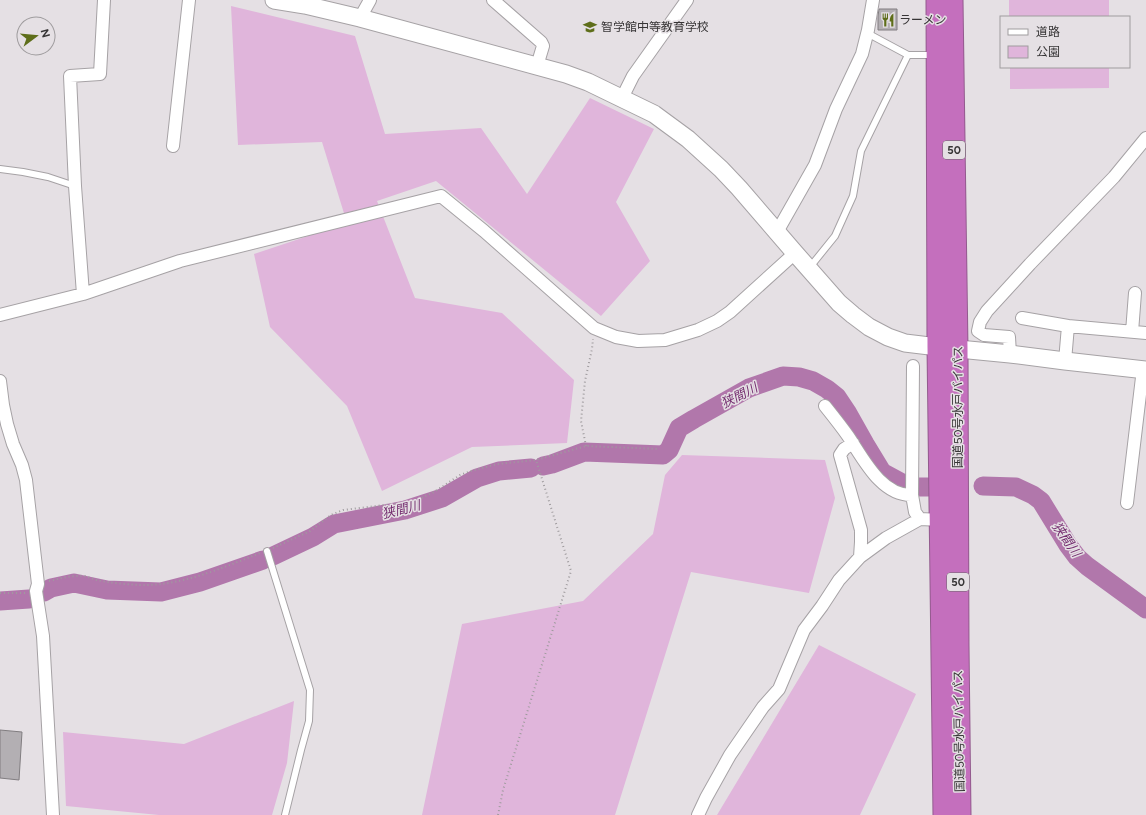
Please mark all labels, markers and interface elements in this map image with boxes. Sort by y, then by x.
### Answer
restaurant icon: ラーメン [880,12,896,28]
place label: ラーメン [899,13,947,27]
north arrow [16,16,56,56]
legend [1000,16,1130,68]
school or university icon: 智学館中等教育学校 [582,19,598,35]
place label: 智学館中等教育学校 [601,20,709,34]
text: 道路 [1036,25,1060,39]
text: N [38,27,53,39]
text: 公園 [1036,45,1060,59]
road number: 50 [943,141,965,159]
street label: 国道50号水戸バイパス [951,346,965,468]
water label: 狭間川 [718,379,762,411]
water label: 狭間川 [380,497,424,521]
water label: 狭間川 [1049,519,1085,561]
road number: 50 [947,573,969,591]
street label: 国道50号水戸バイパス [951,670,967,792]

